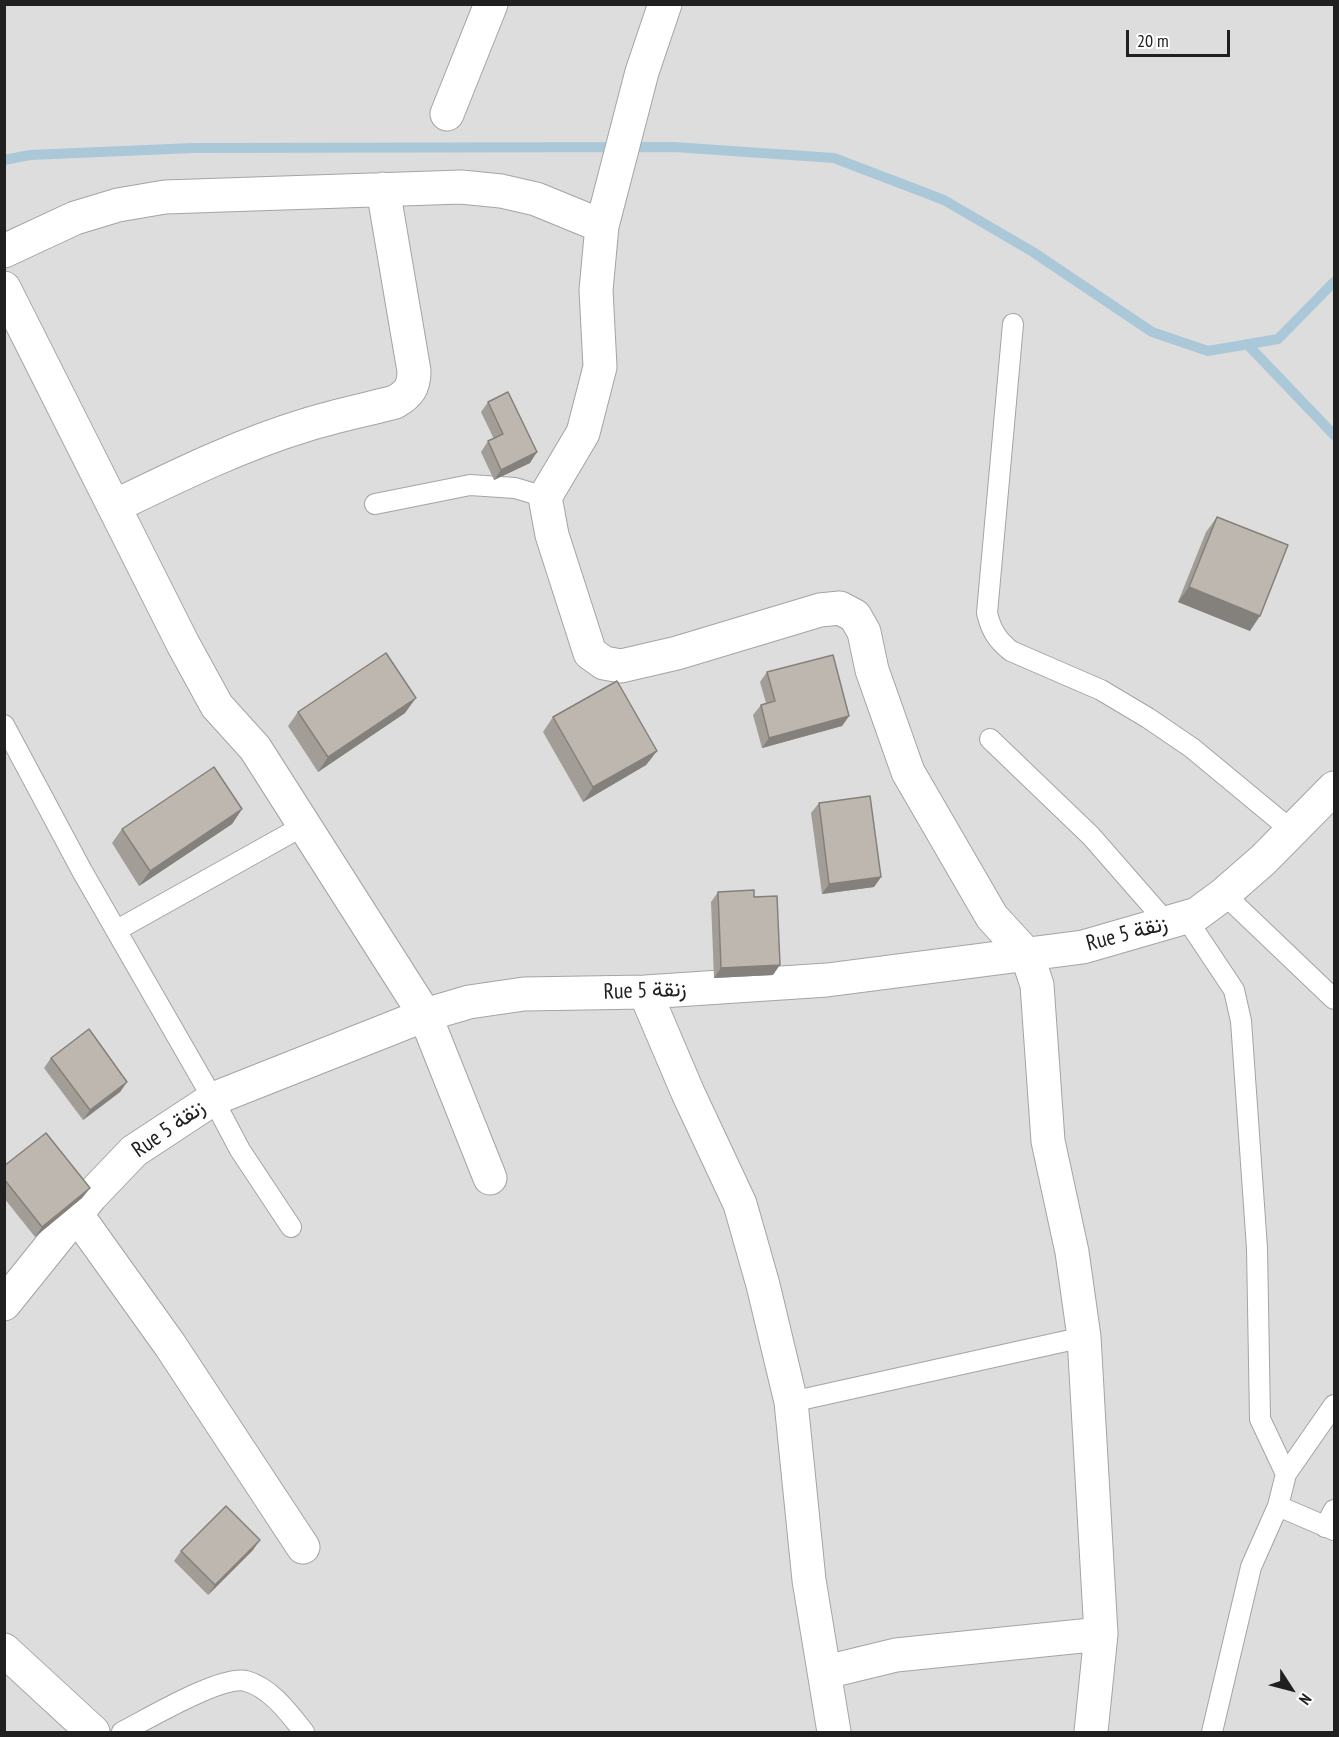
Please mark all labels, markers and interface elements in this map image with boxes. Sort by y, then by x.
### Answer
scale bar [1129,18,1232,56]
text: 20 m [1137,29,1169,52]
street label: Rue 5 زنقة [1083,910,1171,958]
street label: Rue 5 زنقة [603,976,687,1006]
street label: Rue 5 زنقة [127,1094,211,1164]
north arrow [1261,1659,1321,1719]
text: N [1295,1690,1316,1709]

